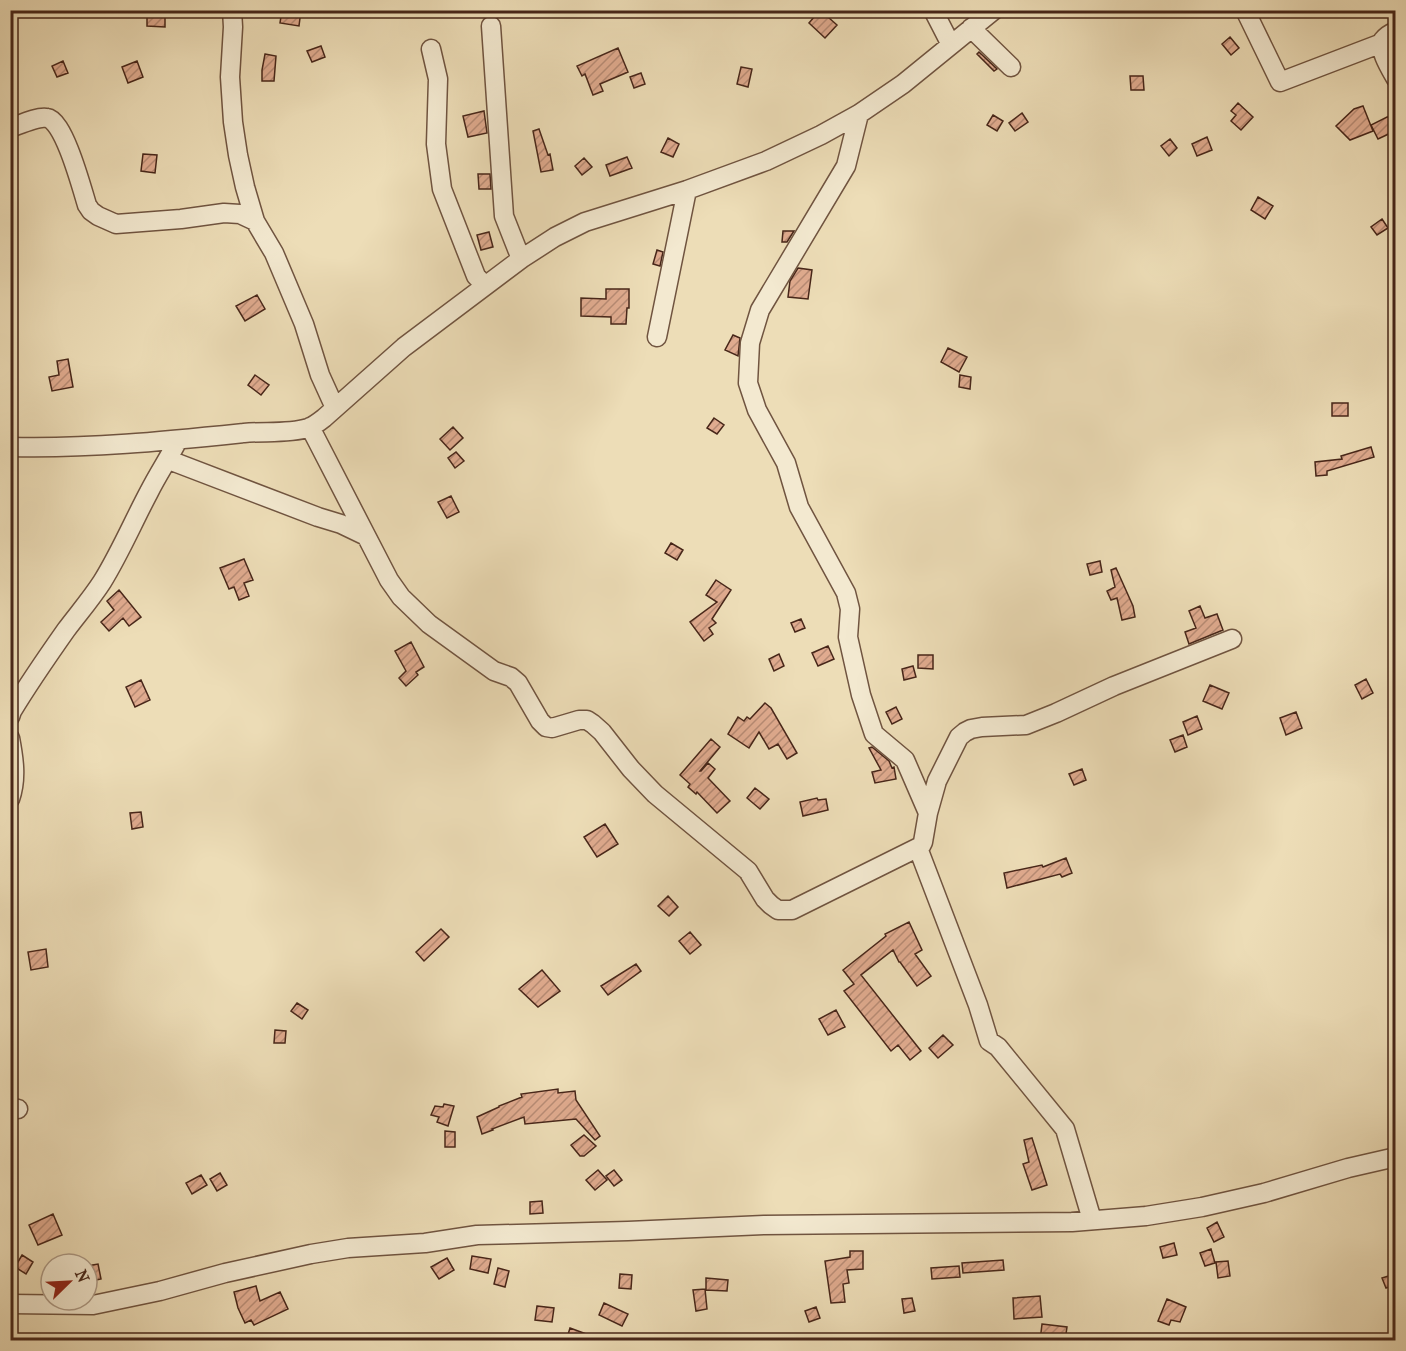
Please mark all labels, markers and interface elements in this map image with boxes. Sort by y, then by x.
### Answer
north arrow [39,1252,99,1312]
text: N [71,1267,94,1286]

